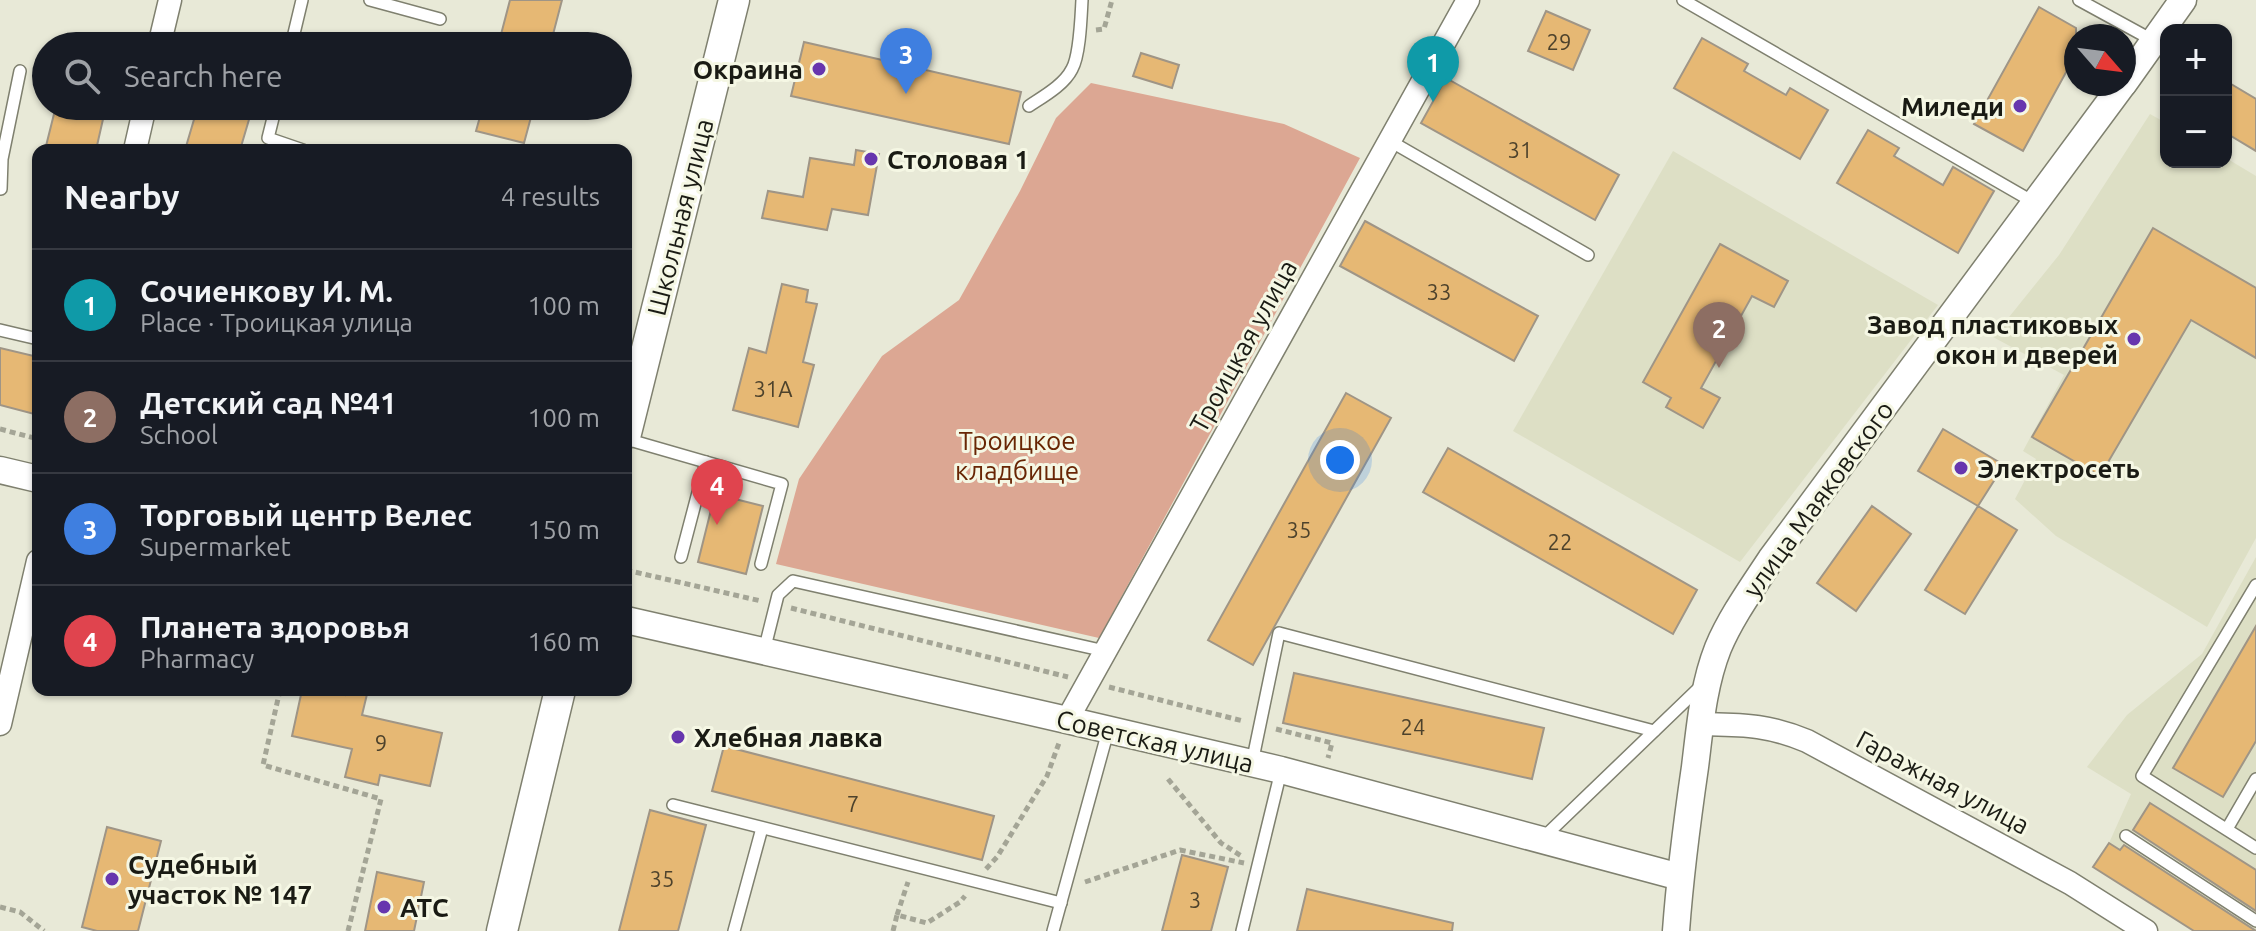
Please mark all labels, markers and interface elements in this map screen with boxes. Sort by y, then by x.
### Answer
north arrow [2064,24,2136,96]
map controls [2160,24,2232,168]
button: + [2160,24,2232,96]
pin: 3 [880,28,932,94]
house number: 29 [1547,29,1571,54]
search box [32,32,632,120]
pin: 1 [1407,36,1459,102]
icon: search [60,54,104,98]
place label: Окраина [693,55,803,84]
text: Search here [124,59,283,93]
marker: Окраина [810,60,828,78]
place label: Миледи [1901,92,2004,121]
button: − [2160,96,2232,168]
marker: Миледи [2011,97,2029,115]
street label: Школьная улица [642,116,718,318]
house number: 31 [1508,137,1532,162]
place label: Столовая 1 [887,145,1029,174]
marker: Столовая 1 [862,150,880,168]
text: Nearby [64,177,179,215]
text: 4 results [501,182,600,211]
street label: Троицкая улица [1184,255,1302,437]
text: Сочиенкову И. М. [140,274,393,308]
house number: 33 [1427,279,1451,304]
text: 1 [83,291,97,320]
text: 100 m [528,291,600,320]
pin: 2 [1693,302,1745,368]
text: Place · Троицкая улица [140,308,413,337]
place label: Завод пластиковых окон и дверей [1867,310,2118,369]
marker: Завод пластиковых окон и дверей [2125,330,2143,348]
house number: 31А [753,376,793,401]
text: Детский сад №41 [140,386,397,420]
street label: улица Маяковского [1737,395,1899,603]
text: 2 [83,403,97,432]
text: 100 m [528,403,600,432]
text: School [140,420,218,449]
park label: Троицкое кладбище [955,426,1079,485]
your location [1320,440,1360,480]
place label: Электросеть [1977,454,2140,483]
pin: 4 [691,459,743,525]
marker: Электросеть [1952,459,1970,477]
text: Торговый центр Велес [140,498,472,532]
text: 3 [83,515,97,544]
text: 150 m [528,515,600,544]
house number: 35 [1287,517,1311,542]
house number: 22 [1548,529,1572,554]
text: Supermarket [140,532,291,561]
text: Планета здоровья [140,610,410,644]
text: 4 [83,627,97,656]
text: 160 m [528,627,600,656]
text: Pharmacy [140,644,254,673]
street label: Советская улица [1054,704,1256,778]
house number: 24 [1401,714,1425,739]
place label: Хлебная лавка [694,723,883,752]
street label: Гаражная улица [1852,724,2034,840]
marker: Хлебная лавка [669,728,687,746]
house number: 9 [375,730,387,755]
house number: 7 [847,791,859,816]
place label: Судебный участок № 147 [128,850,312,909]
house number: 35 [650,866,674,891]
marker: Судебный участок № 147 [103,870,121,888]
house number: 3 [1189,887,1201,912]
place label: АТС [400,893,449,922]
marker: АТС [375,898,393,916]

